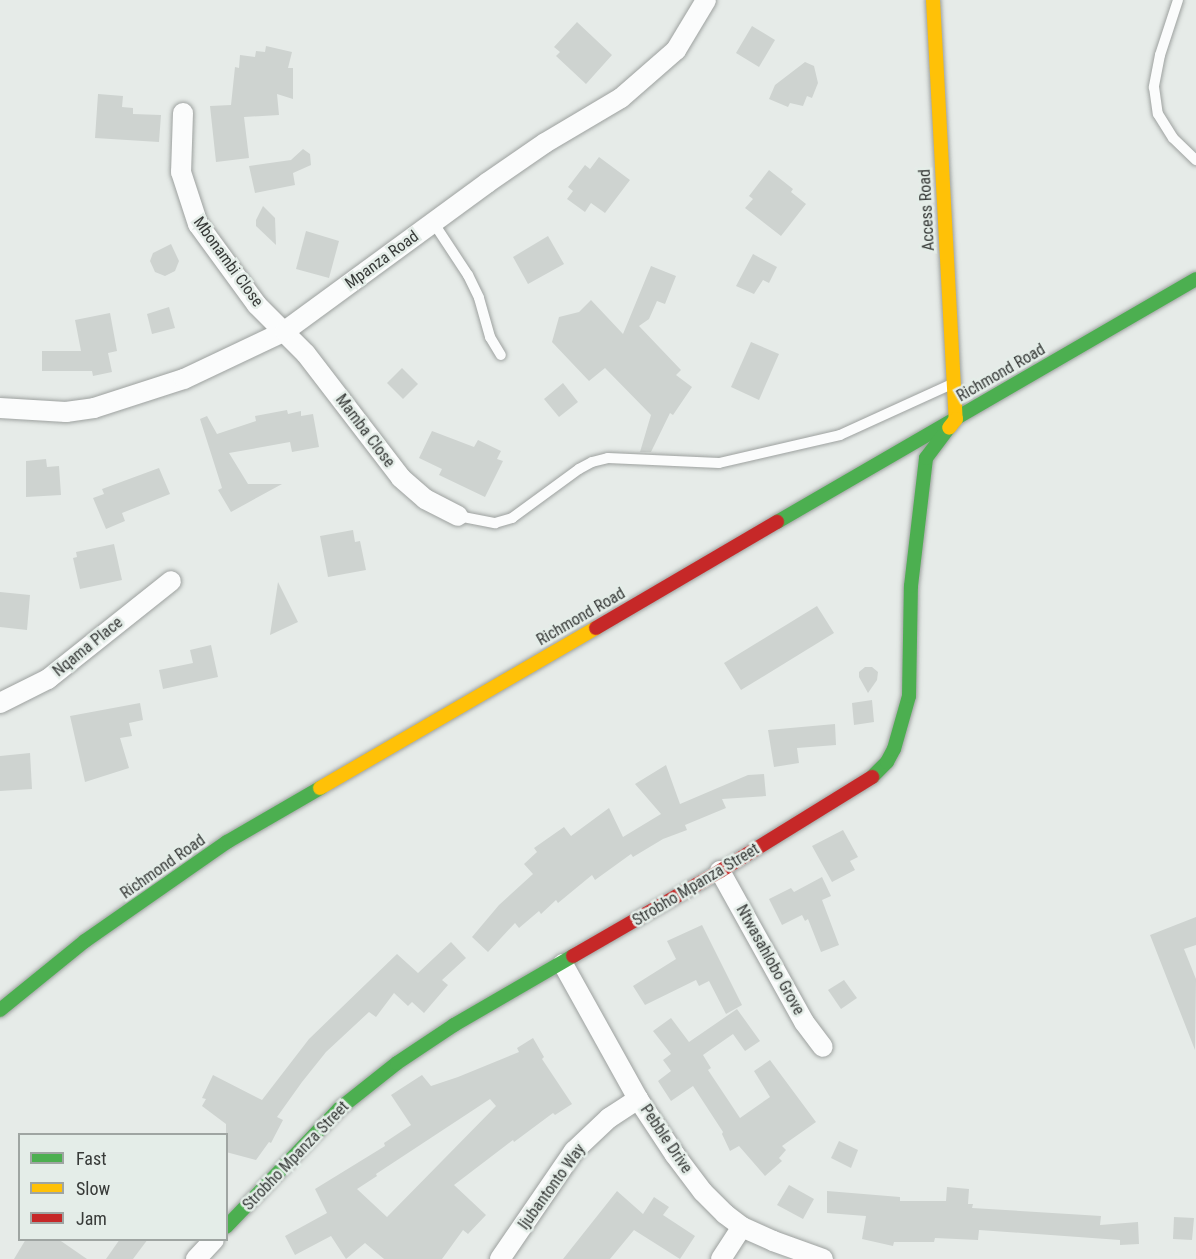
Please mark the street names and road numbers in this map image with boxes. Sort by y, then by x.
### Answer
street label: Access Road [915,169,939,251]
street label: Mbonambi Close [189,213,267,311]
street label: Mpanza Road [342,227,422,293]
street label: Richmond Road [953,340,1049,406]
street label: Mamba Close [331,391,399,471]
street label: Richmond Road [533,584,629,650]
street label: Nqama Place [49,613,127,681]
street label: Richmond Road [117,831,209,903]
street label: Strobho Mpanza Street [629,840,763,930]
street label: Ntwasahlobo Grove [732,902,808,1018]
street label: Strobho Mpanza Street [239,1097,353,1215]
street label: Pebble Drive [636,1101,696,1177]
street label: Ijubantonto Way [514,1140,590,1234]

